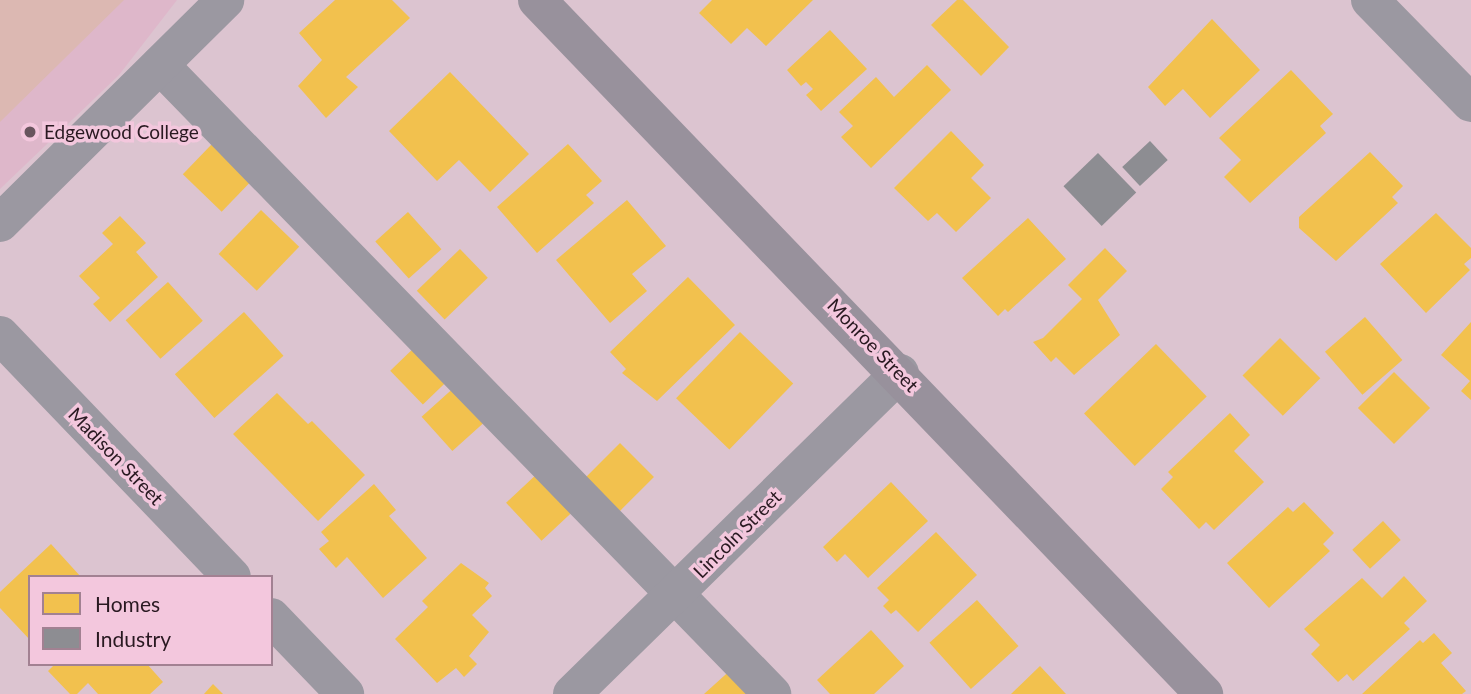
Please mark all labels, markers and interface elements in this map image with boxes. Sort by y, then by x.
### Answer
place label: Edgewood College [44,121,199,143]
marker: Edgewood College [22,124,38,140]
street label: Monroe Street [823,294,923,396]
street label: Madison Street [64,403,168,509]
street label: Lincoln Street [688,485,786,583]
legend [28,575,273,666]
text: Homes [95,591,160,616]
text: Industry [95,626,171,651]

